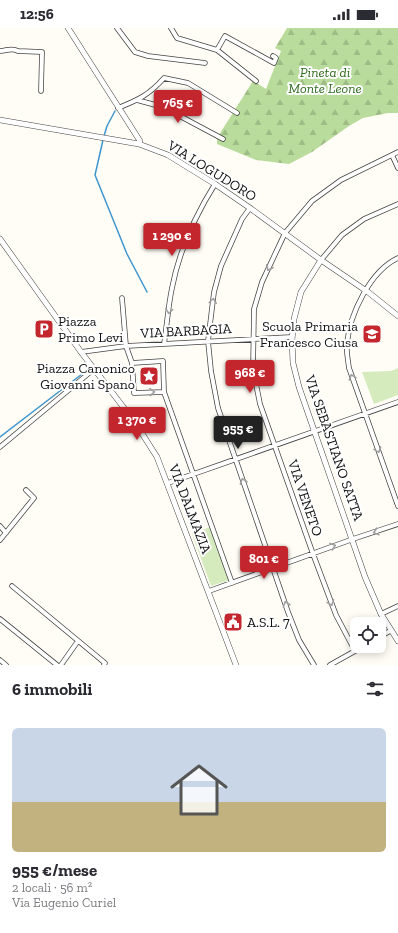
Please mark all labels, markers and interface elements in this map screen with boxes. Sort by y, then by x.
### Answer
text: 12:56 [20,5,54,23]
park label: Pineta di Monte Leone [288,64,362,97]
pin: 765 € [150,90,206,124]
text: 765 € [163,95,193,110]
street label: VIA LOGUDORO [164,136,260,205]
pin: 1 290 € [135,223,209,257]
text: 1 290 € [152,228,192,243]
one-way arrow [266,264,274,271]
one-way arrow [208,298,217,304]
one-way arrow [165,308,174,314]
place label: Piazza Primo Levi [58,313,123,346]
parking icon: Piazza Primo Levi [33,318,55,340]
place label: Scuola Primaria Francesco Ciusa [260,318,358,351]
street label: VIA BARBAGIA [139,320,233,342]
school or university icon: Scuola Primaria Francesco Ciusa [361,323,383,345]
place label: Piazza Canonico Giovanni Spano [37,360,135,393]
pin: 968 € [222,360,278,394]
place icon: Piazza Canonico Giovanni Spano [138,365,160,387]
text: 968 € [234,365,266,380]
street label: VIA SEBASTIANO SATTA [301,372,367,524]
one-way arrow [348,373,357,380]
one-way arrow [149,388,155,397]
pin: 1 370 € [100,407,174,441]
text: 1 370 € [118,412,156,427]
pin: 955 € [210,416,266,450]
text: 955 € [223,421,253,436]
one-way arrow [373,446,382,453]
street label: VIA VENETO [284,457,326,538]
street label: VIA DALMAZIA [165,461,215,557]
one-way arrow [240,478,248,485]
one-way arrow [372,527,379,536]
one-way arrow [329,543,336,551]
pin: 801 € [236,546,292,580]
text: 801 € [249,551,279,566]
one-way arrow [327,600,335,607]
one-way arrow [282,601,290,608]
public building icon: A.S.L. 7 [222,611,244,633]
place label: A.S.L. 7 [247,614,290,631]
map controls [350,617,386,653]
button: locate [350,617,386,653]
icon: filters [364,678,386,700]
text: 6 immobili [12,679,92,699]
icon: home [163,754,235,826]
text: 955 €/mese [12,860,97,880]
text: 2 locali · 56 m² [12,880,92,895]
text: Via Eugenio Curiel [12,895,116,910]

